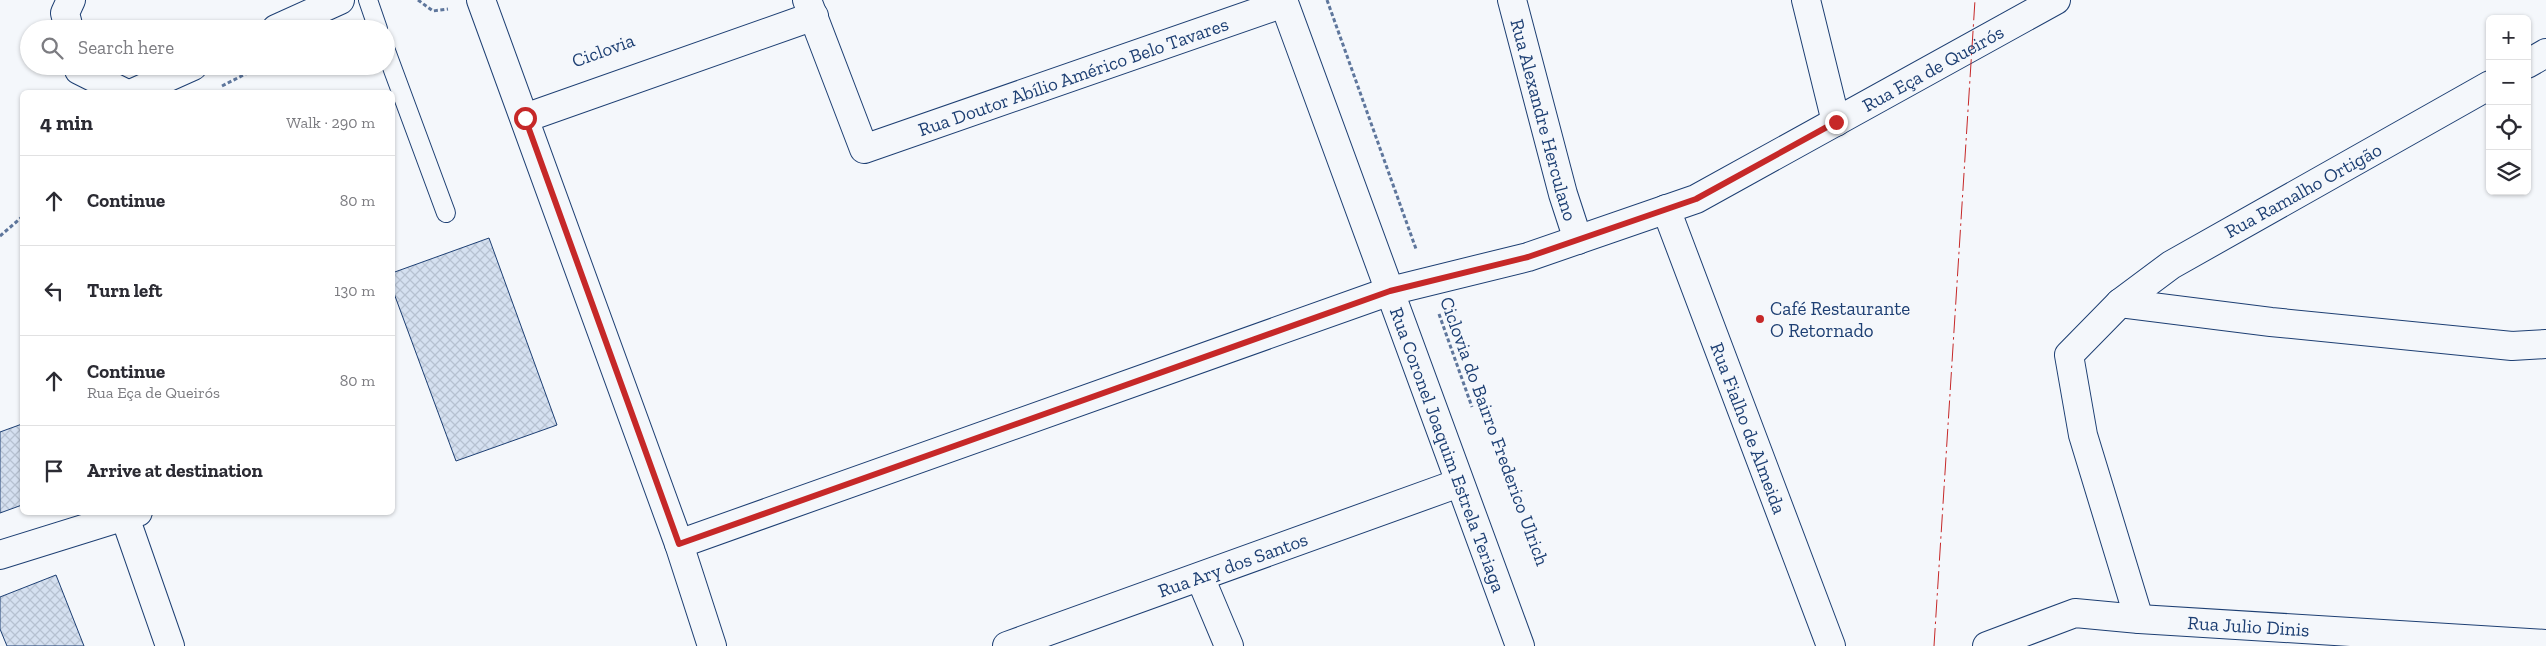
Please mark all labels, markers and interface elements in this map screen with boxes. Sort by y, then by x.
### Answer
street label: Rua Doutor Abílio Américo Belo Tavares [915,12,1231,141]
map controls [2486,15,2531,195]
button: + [2486,15,2531,60]
street label: Rua Alexandre Herculano [1505,16,1582,224]
search box [20,20,395,75]
street label: Rua Eça de Queirós [1858,20,2008,117]
street label: Ciclovia [569,29,638,72]
icon: search [38,34,66,62]
text: Search here [78,36,174,59]
button: − [2486,60,2531,105]
button: locate [2486,105,2531,150]
route start [514,107,537,130]
text: 4 min [40,110,93,135]
route end [1825,111,1848,134]
text: Walk · 290 m [286,113,375,132]
street label: Rua Ramalho Ortigão [2221,138,2386,243]
button: layers [2486,150,2531,195]
icon: ahead [40,187,68,215]
text: Continue [87,189,165,212]
text: 80 m [340,191,375,210]
icon: left [40,277,68,305]
text: Turn left [87,279,162,302]
text: 130 m [334,281,375,300]
street label: Ciclovia do Bairro Frederico Ulrich [1435,294,1554,569]
place label: Café Restaurante O Retornado [1770,297,1910,342]
street label: Rua Coronel Joaquim Estrela Teriaga [1385,304,1510,596]
marker: Café Restaurante O Retornado [1754,313,1766,325]
street label: Rua Fialho de Almeida [1705,339,1791,517]
text: Continue [87,360,165,383]
icon: ahead [40,367,68,395]
text: 80 m [340,371,375,390]
text: Rua Eça de Queirós [87,383,220,402]
icon: arrive [40,457,68,485]
text: Arrive at destination [87,459,263,482]
street label: Rua Ary dos Santos [1155,528,1311,603]
street label: Rua Julio Dinis [2187,611,2310,641]

